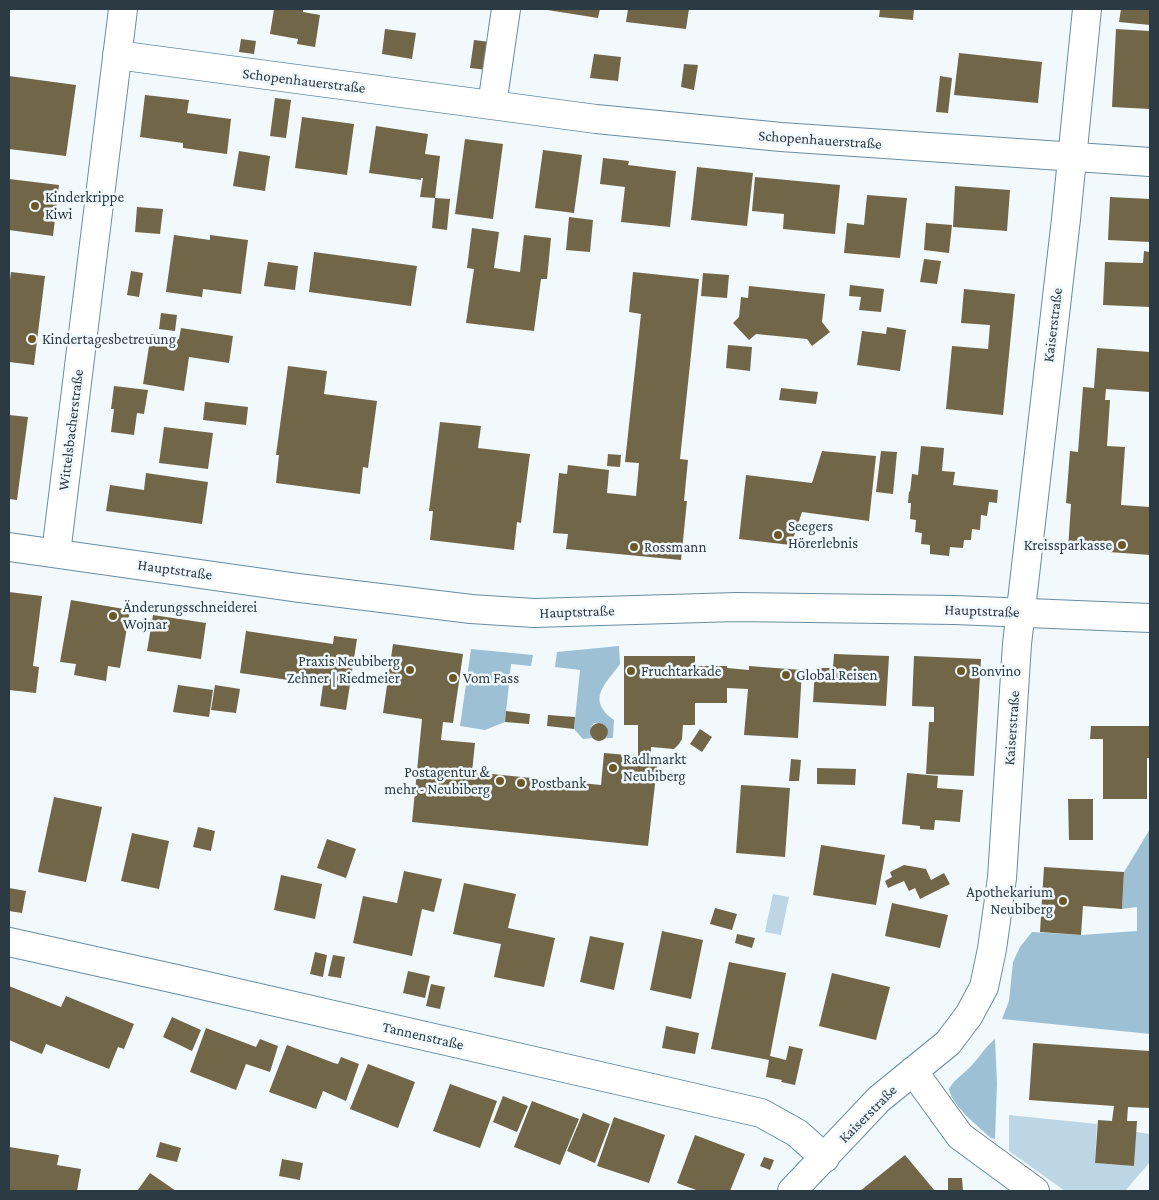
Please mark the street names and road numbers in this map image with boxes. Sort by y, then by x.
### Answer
street label: Schopenhauerstraße [241,65,367,97]
street label: Schopenhauerstraße [758,127,882,153]
street label: Kaiserstraße [1040,287,1066,363]
street label: Wittelsbacherstraße [55,368,87,492]
street label: Hauptstraße [137,556,213,584]
street label: Hauptstraße [944,601,1020,621]
street label: Hauptstraße [539,602,615,622]
street label: Kaiserstraße [1000,690,1024,766]
street label: Tannenstraße [380,1018,466,1054]
street label: Kaiserstraße [835,1081,901,1147]

